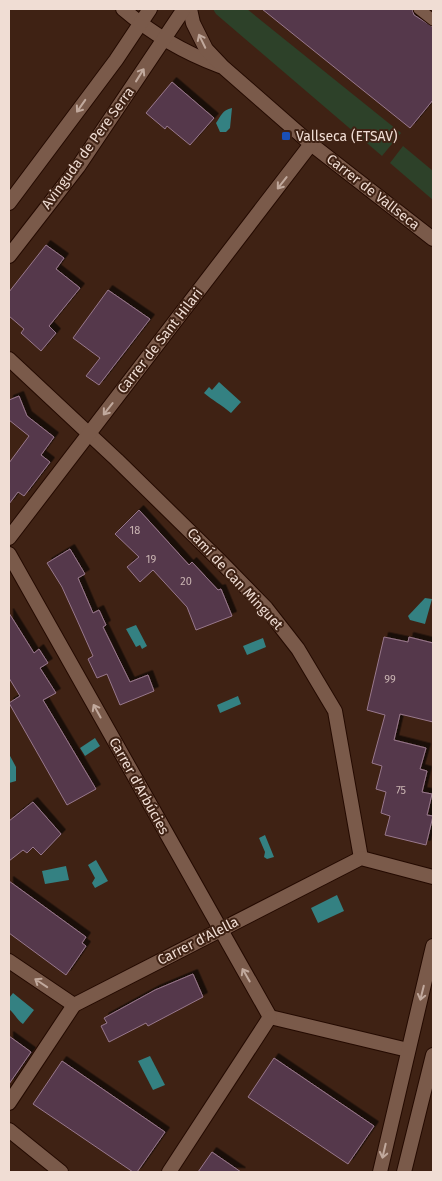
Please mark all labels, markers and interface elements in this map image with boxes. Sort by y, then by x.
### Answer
one-way arrow [197,33,207,48]
one-way arrow [135,69,145,83]
street label: Avinguda de Pere Serra [38,84,138,212]
one-way arrow [76,99,86,113]
place label: Vallseca (ETSAV) [296,128,398,145]
marker: Vallseca (ETSAV) [280,130,292,142]
street label: Carrer de Vallseca [323,150,423,234]
one-way arrow [276,176,287,189]
street label: Carrer de Sant Hilari [114,285,206,397]
one-way arrow [103,402,113,416]
house number: 18 [130,524,140,537]
street label: Camí de Can Minguet [183,525,287,634]
house number: 19 [146,553,156,566]
house number: 20 [180,575,192,588]
house number: 99 [384,673,396,686]
one-way arrow [92,704,102,719]
street label: Carrer d'Arbúcies [105,735,173,838]
house number: 75 [396,784,407,797]
street label: Carrer d'Alella [155,913,241,969]
one-way arrow [241,967,251,982]
one-way arrow [34,978,48,988]
one-way arrow [417,985,426,1001]
one-way arrow [379,1143,388,1159]

